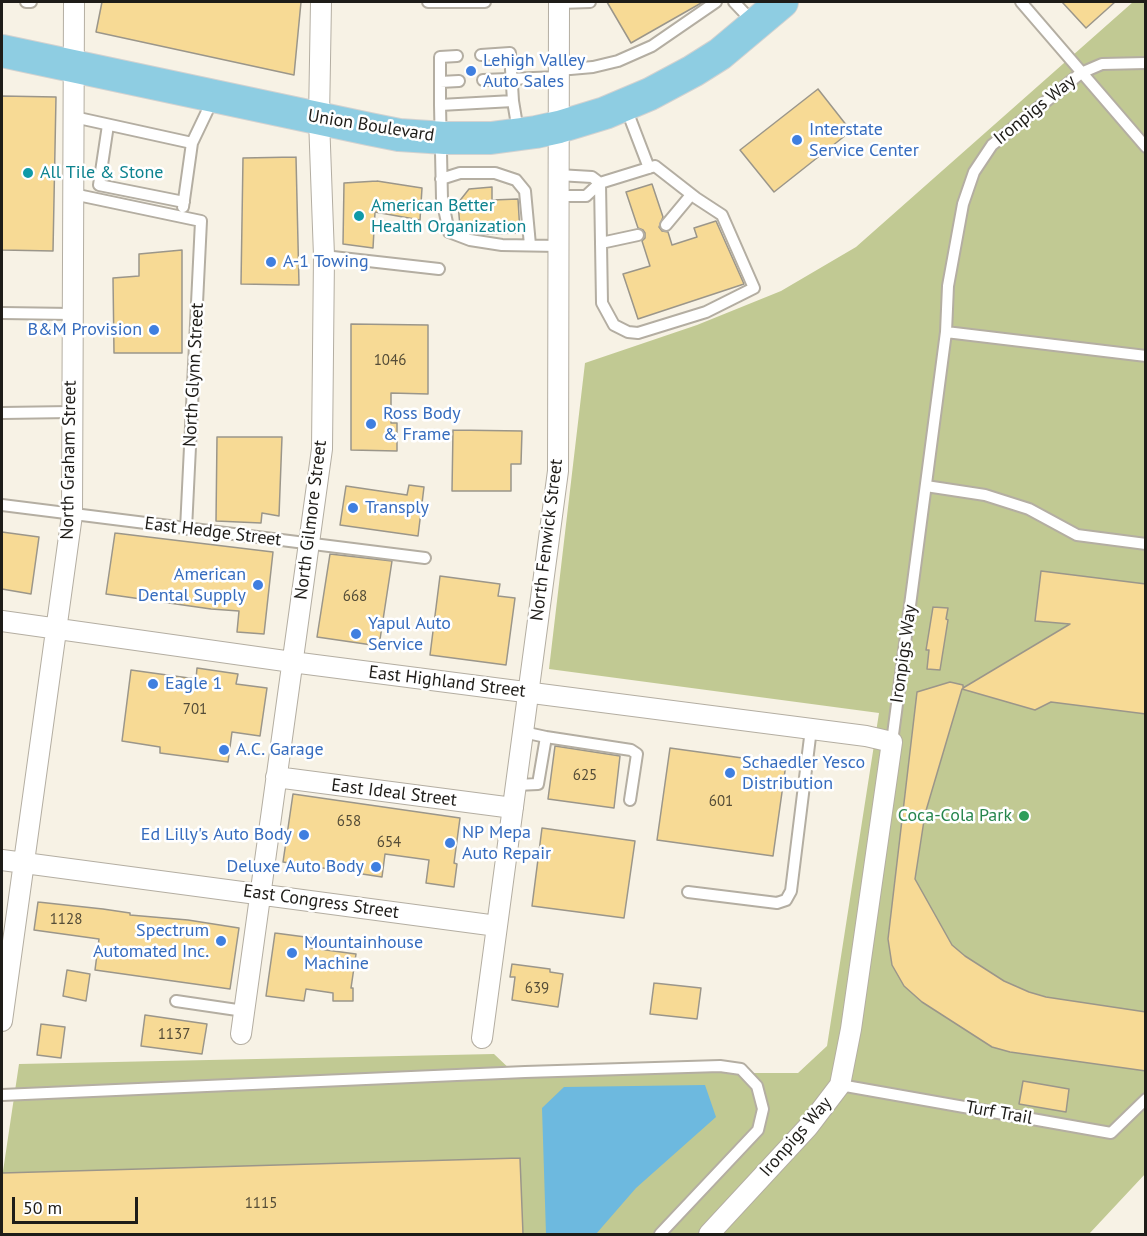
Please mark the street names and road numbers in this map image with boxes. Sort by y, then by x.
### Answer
street label: Ironpigs Way [990,70,1080,150]
street label: Union Boulevard [306,105,436,147]
street label: North Glynn Street [179,302,209,448]
street label: North Graham Street [57,380,81,540]
street label: North Gilmore Street [290,439,332,601]
street label: North Fenwick Street [526,458,568,622]
street label: East Hedge Street [143,513,283,551]
street label: Ironpigs Way [886,604,922,704]
street label: East Highland Street [367,662,527,702]
street label: East Ideal Street [330,775,458,811]
street label: East Congress Street [242,880,400,924]
street label: Ironpigs Way [755,1093,837,1181]
street label: Turf Trail [964,1096,1034,1130]

